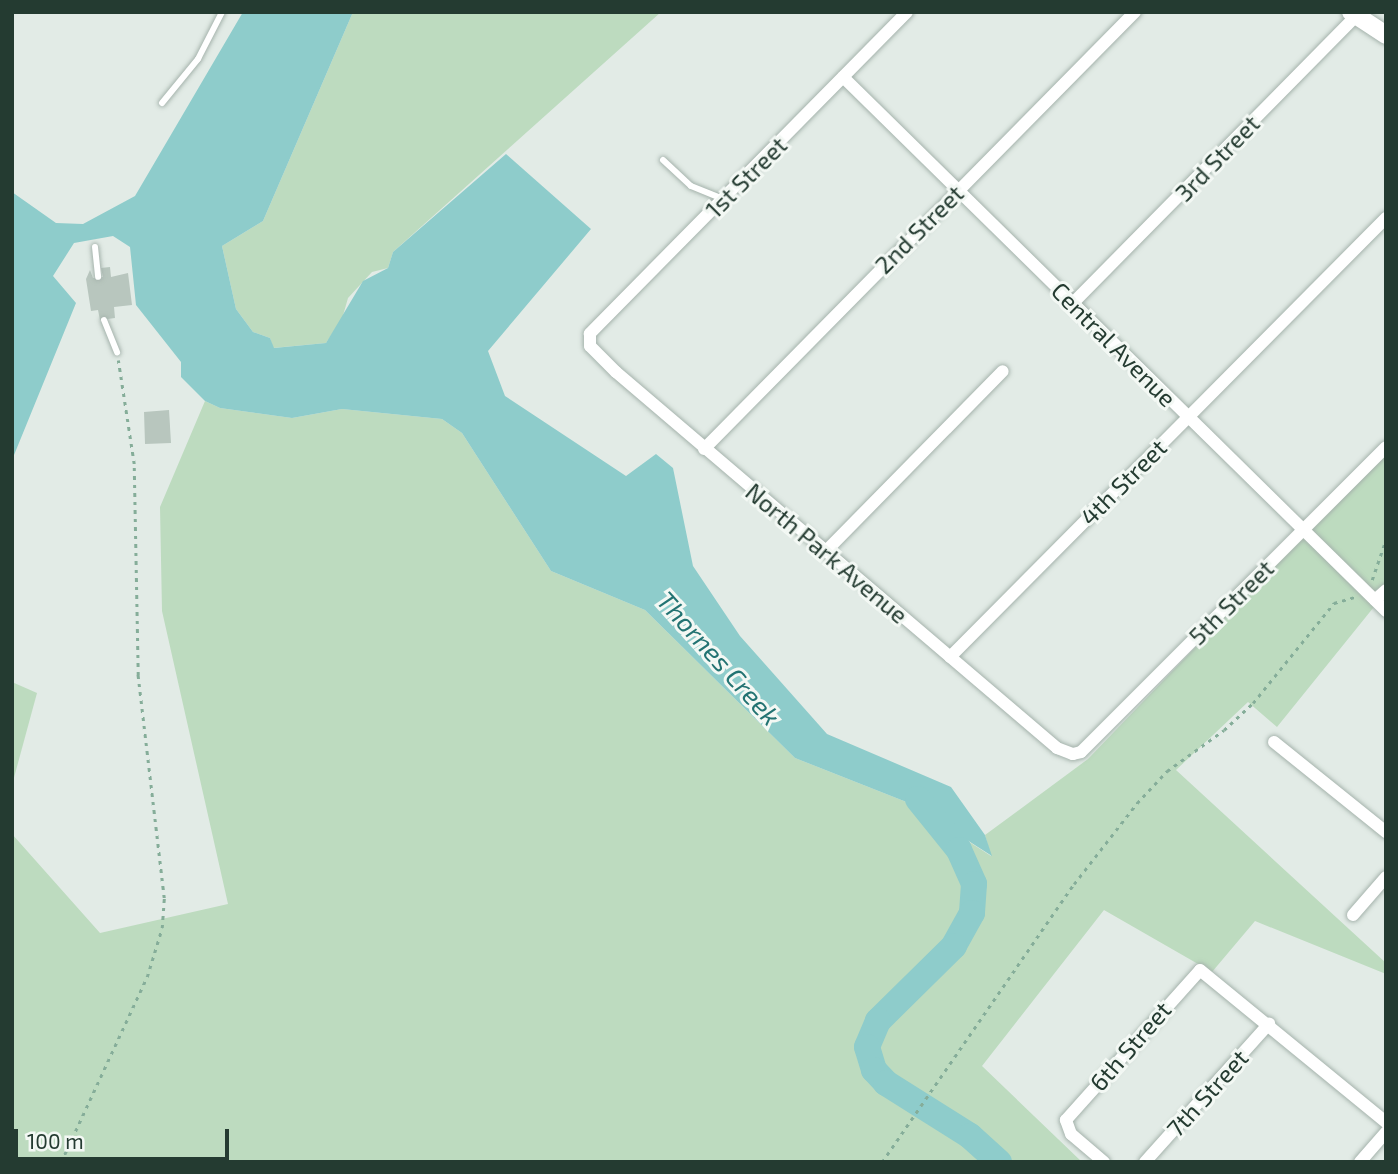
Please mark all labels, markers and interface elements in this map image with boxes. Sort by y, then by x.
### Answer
street label: 3rd Street [1169,109,1265,207]
street label: 1st Street [699,130,793,224]
street label: 2nd Street [869,179,969,279]
street label: Central Avenue [1045,275,1183,413]
street label: 4th Street [1074,433,1172,531]
street label: North Park Avenue [740,477,914,629]
street label: 5th Street [1183,554,1279,650]
water label: Thornes Creek [651,585,787,731]
street label: 6th Street [1083,995,1177,1097]
street label: 7th Street [1160,1043,1254,1143]
scale bar [18,1114,233,1158]
text: 100 m [27,1128,84,1153]

